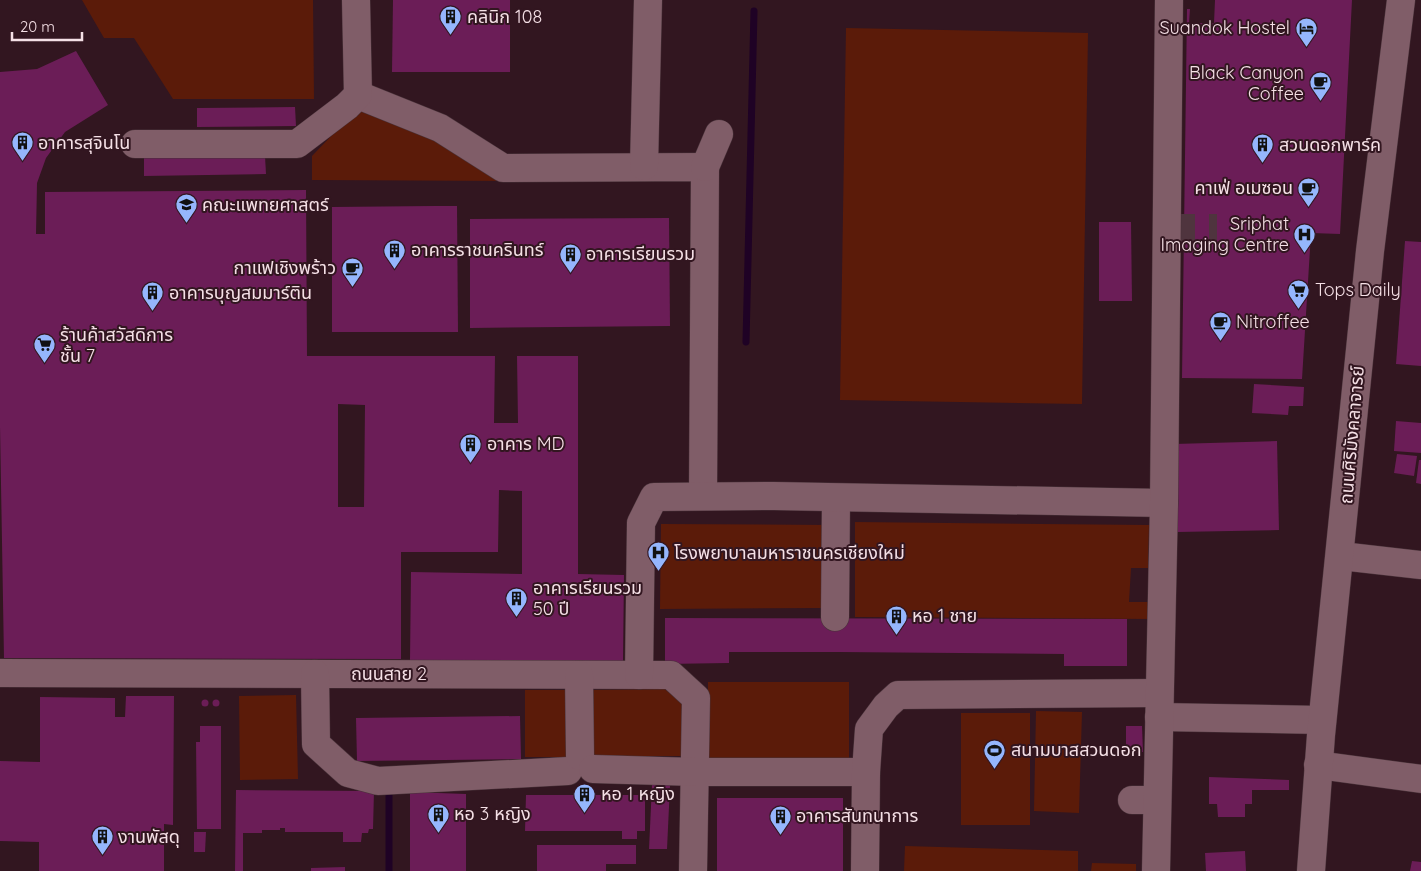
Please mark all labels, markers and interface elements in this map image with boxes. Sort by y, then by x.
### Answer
building icon: คลินิก 108 [439,5,463,36]
place label: คลินิก 108 [467,5,542,28]
scale bar [12,10,82,42]
place label: Suandok Hostel [1159,16,1290,39]
hotel icon: Suandok Hostel [1294,16,1318,47]
text: 20 m [20,17,55,36]
place label: Black Canyon Coffee [1189,61,1304,105]
cafe icon: Black Canyon Coffee [1308,71,1332,102]
building icon: อาคารสุจินโน [10,131,34,162]
place label: อาคารสุจินโน [38,131,130,154]
building icon: สวนดอกพาร์ค [1251,133,1275,164]
place label: สวนดอกพาร์ค [1279,133,1381,156]
place label: คาเฟ่ อเมซอน [1194,176,1293,199]
cafe icon: คาเฟ่ อเมซอน [1297,176,1321,207]
school or university icon: คณะแพทยศาสตร์ [174,193,198,224]
place label: คณะแพทยศาสตร์ [202,193,330,216]
place label: Sriphat Imaging Centre [1160,212,1289,256]
hospital icon: Sriphat Imaging Centre [1293,222,1317,253]
building icon: อาคารราชนครินทร์ [383,238,407,269]
place label: อาคารราชนครินทร์ [411,238,544,261]
building icon: อาคารเรียนรวม [558,242,582,273]
place label: อาคารเรียนรวม [586,242,695,265]
place label: กาแฟเชิงพร้าว [234,256,336,279]
cafe icon: กาแฟเชิงพร้าว [340,256,364,287]
supermarket icon: Tops Daily [1287,278,1311,309]
place label: Tops Daily [1315,278,1401,301]
building icon: อาคารบุญสมมาร์ติน [141,281,165,312]
place label: อาคารบุญสมมาร์ติน [169,281,312,304]
cafe icon: Nitroffee [1208,310,1232,341]
place label: Nitroffee [1236,310,1310,333]
place label: ร้านค้าสวัสดิการ ชั้น 7 [60,323,173,367]
supermarket icon: ร้านค้าสวัสดิการ ชั้น 7 [32,333,56,364]
street label: ถนนศิริมังคลาจารย์ [1334,365,1369,505]
building icon: อาคาร MD [459,432,483,463]
place label: อาคาร MD [487,432,565,455]
hospital icon: โรงพยาบาลมหาราชนครเชียงใหม่ [646,541,670,572]
place label: โรงพยาบาลมหาราชนครเชียงใหม่ [674,541,905,564]
place label: อาคารเรียนรวม 50 ปี [533,576,642,620]
building icon: อาคารเรียนรวม 50 ปี [505,586,529,617]
building icon: หอ 1 ชาย [884,604,908,635]
place label: หอ 1 ชาย [912,604,977,627]
street label: ถนนสาย 2 [351,662,427,685]
sports icon: สนามบาสสวนดอก [983,738,1007,769]
place label: สนามบาสสวนดอก [1011,738,1142,761]
building icon: หอ 1 หญิง [573,782,597,813]
place label: หอ 1 หญิง [601,782,675,805]
building icon: หอ 3 หญิง [426,802,450,833]
place label: หอ 3 หญิง [454,802,531,825]
building icon: อาคารสันทนาการ [768,804,792,835]
place label: อาคารสันทนาการ [796,804,919,827]
building icon: งานพัสดุ [90,825,114,856]
place label: งานพัสดุ [118,825,180,848]

